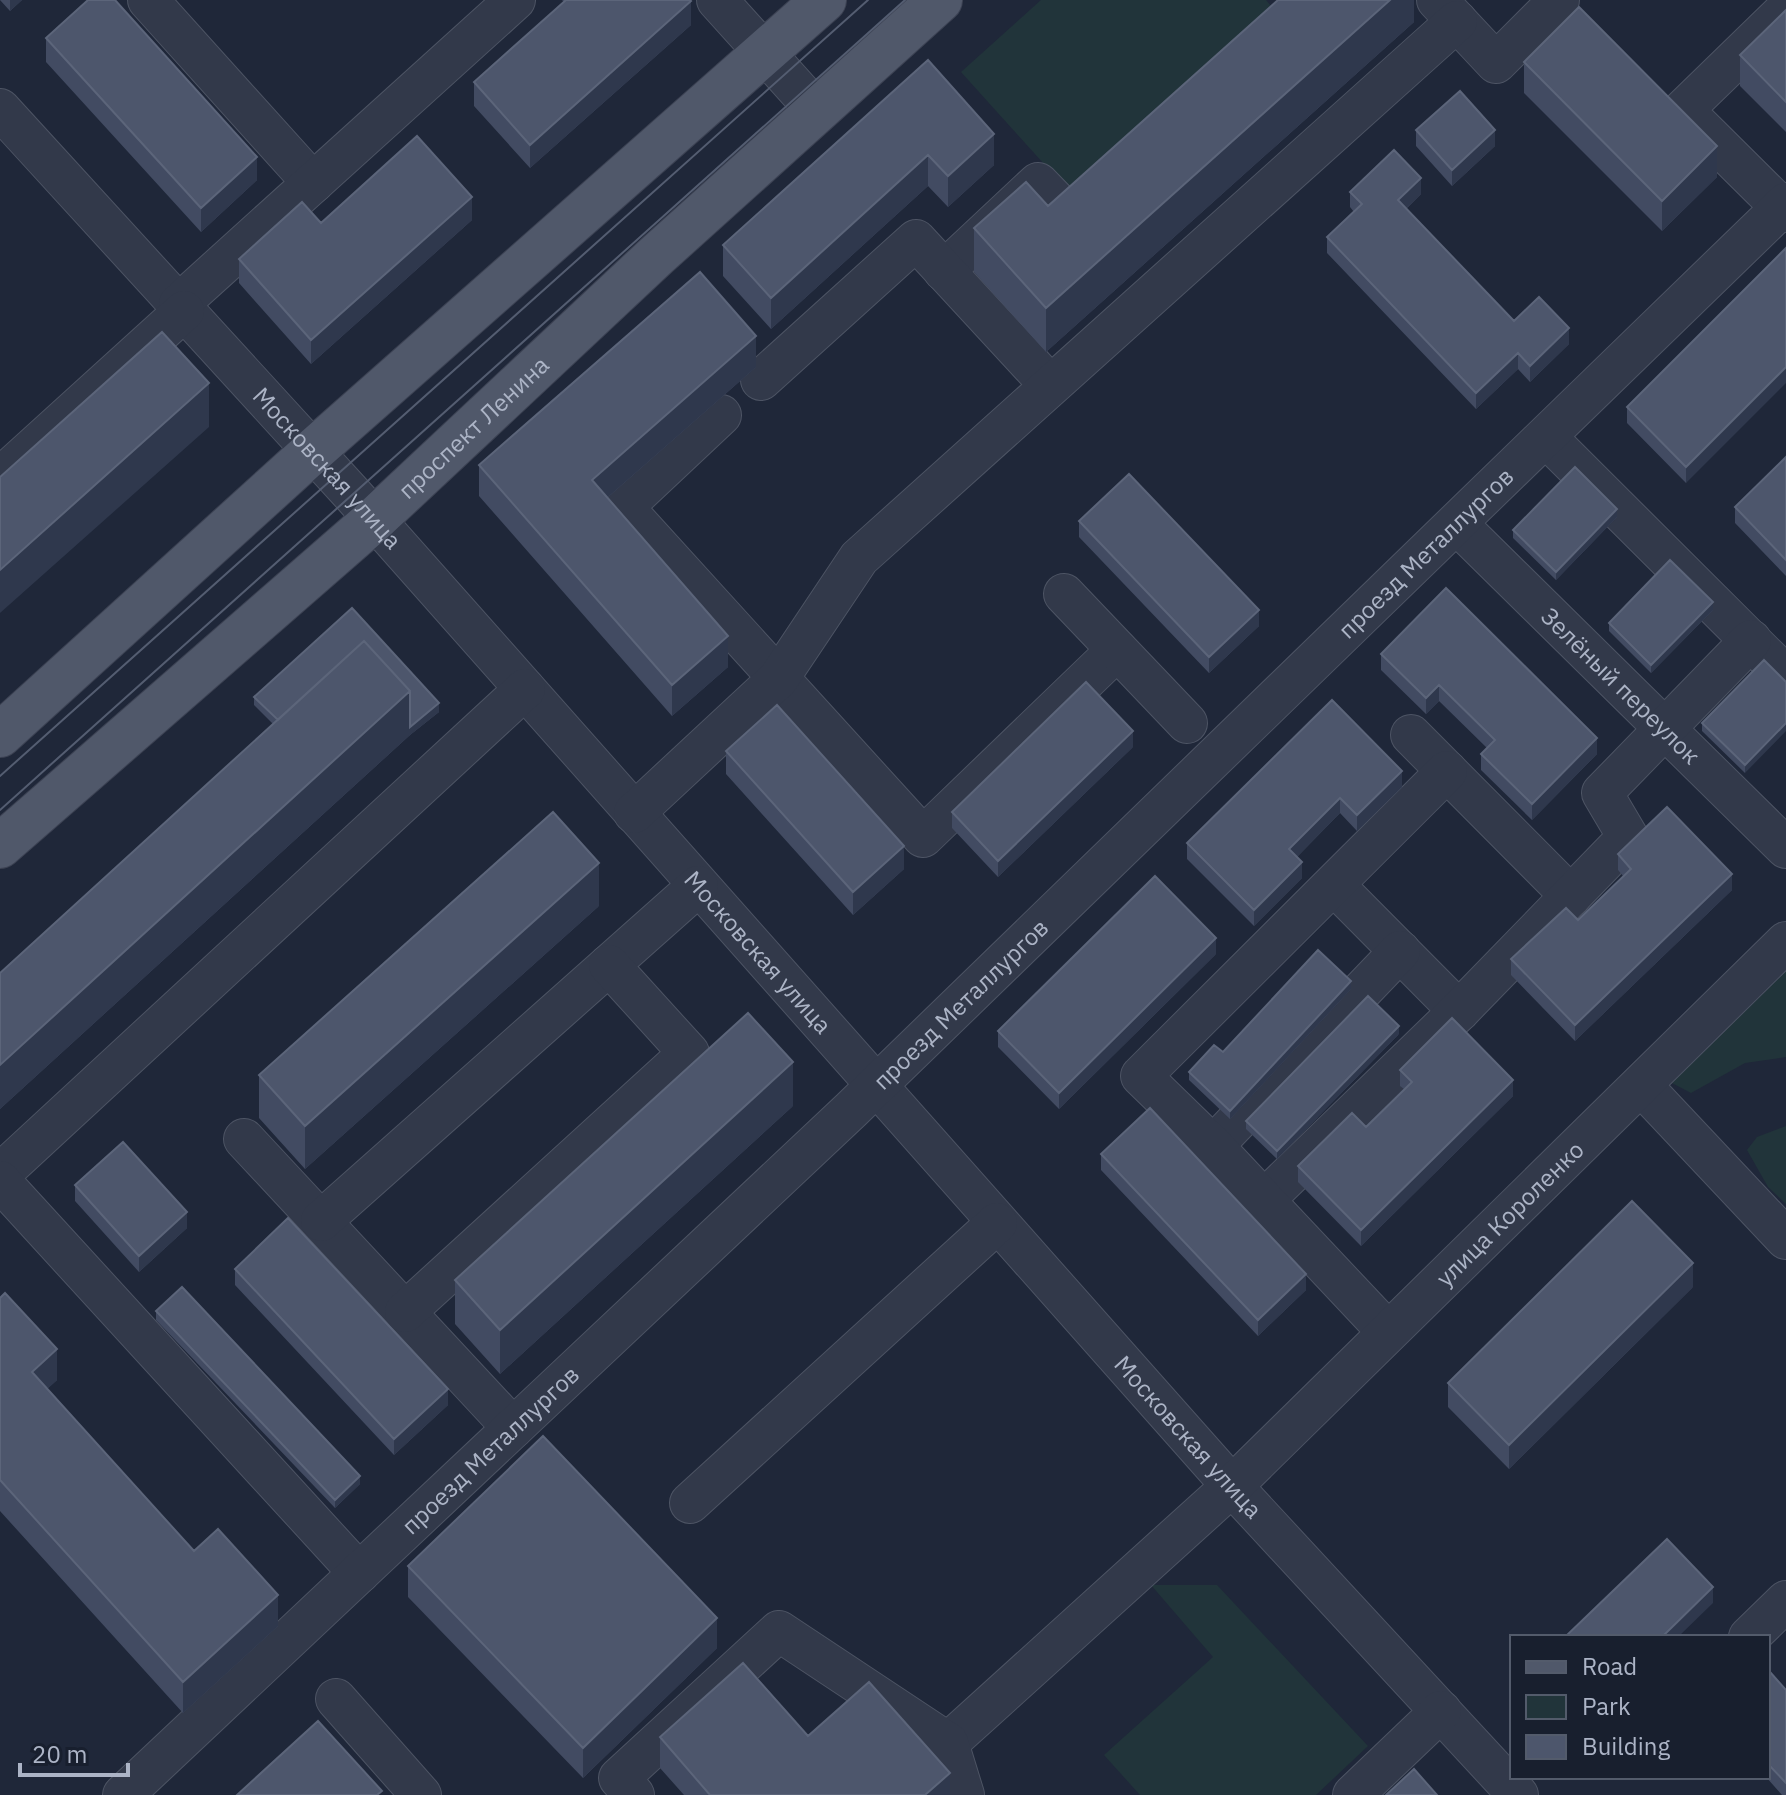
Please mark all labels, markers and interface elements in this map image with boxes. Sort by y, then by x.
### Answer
street label: проспект Ленина [391,349,555,505]
street label: Московская улица [246,380,409,556]
street label: проезд Металлургов [1331,460,1520,645]
street label: Зелёный переулок [1534,600,1707,771]
street label: Московская улица [678,864,839,1040]
street label: проезд Металлургов [866,911,1055,1096]
street label: улица Короленко [1429,1134,1590,1293]
street label: Московская улица [1108,1349,1270,1525]
street label: проезд Металлургов [394,1358,586,1541]
legend [1510,1635,1770,1779]
text: Road [1582,1650,1637,1682]
text: Park [1582,1690,1631,1722]
scale bar [20,1727,128,1777]
text: Building [1582,1730,1670,1762]
text: 20 m [32,1738,87,1770]

